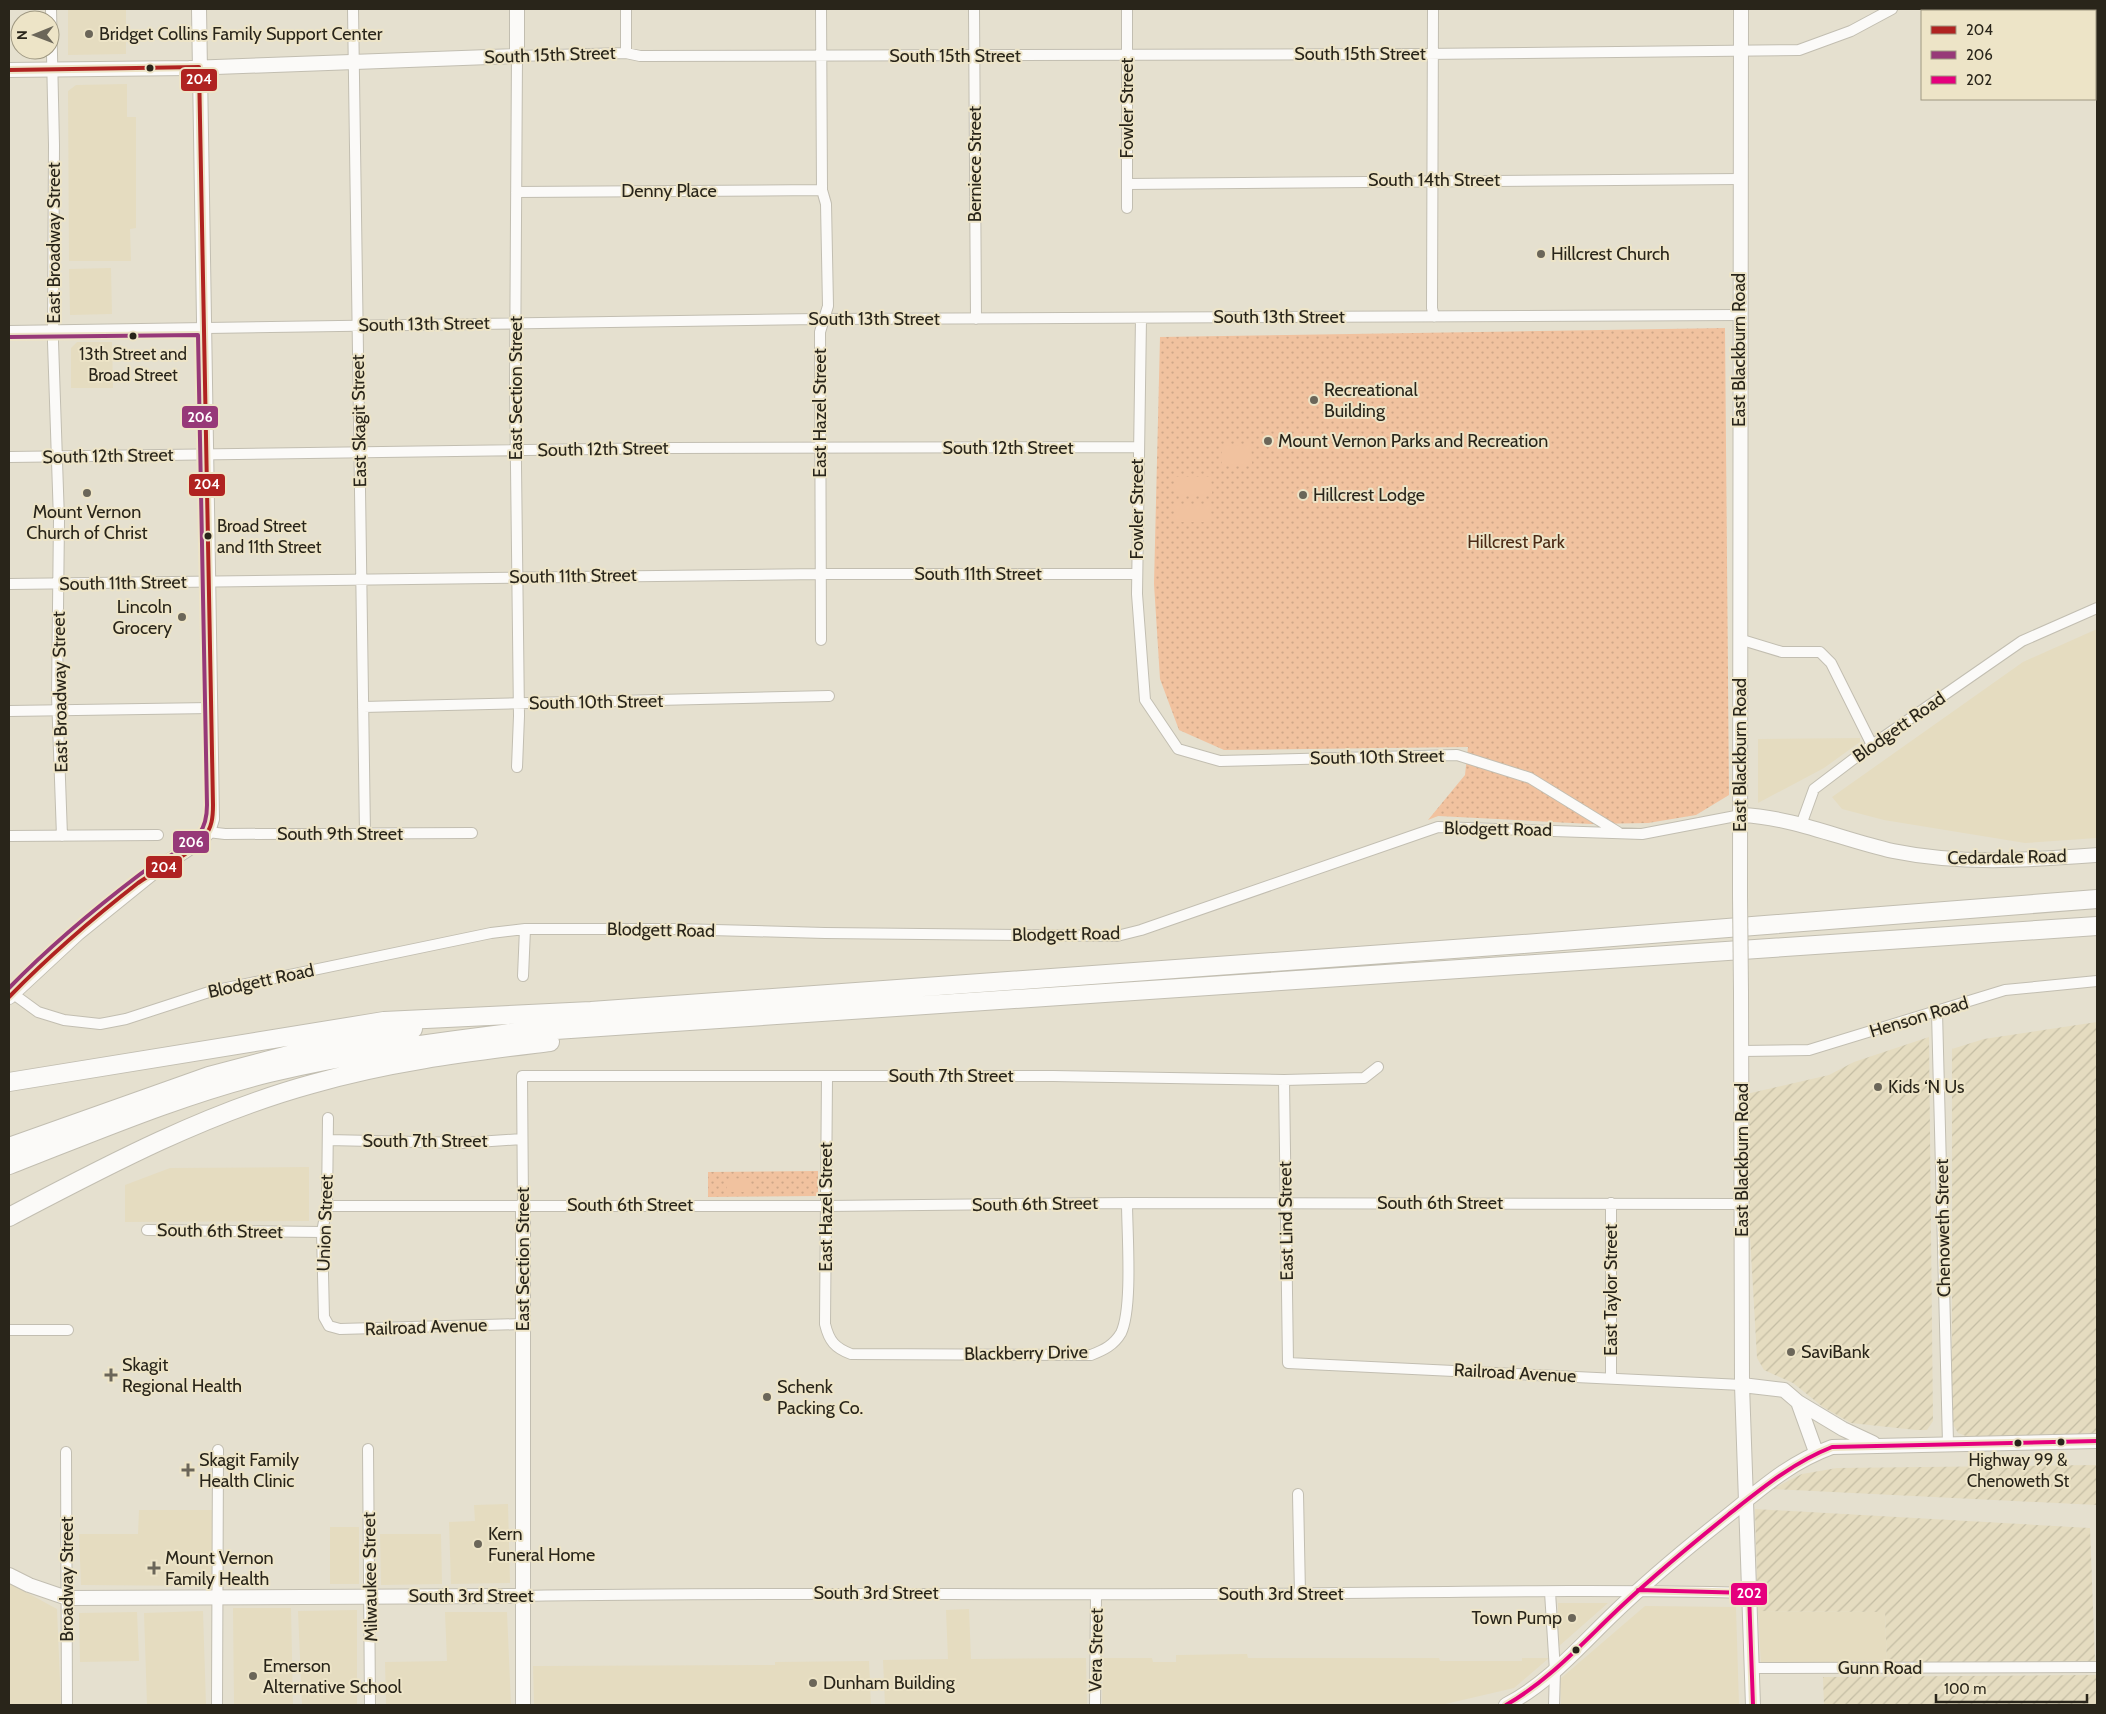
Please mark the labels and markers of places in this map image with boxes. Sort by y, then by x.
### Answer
place label: Bridget Collins Family Support Center [99,23,383,45]
marker: Bridget Collins Family Support Center [83,28,95,40]
unlabelled marker [145,63,155,73]
place label: Hillcrest Church [1551,243,1670,265]
marker: Hillcrest Church [1535,248,1547,260]
marker: 13th Street and Broad Street [128,331,138,341]
place label: 13th Street and Broad Street [79,344,187,385]
place label: Recreational Building [1324,379,1419,422]
marker: Recreational Building [1308,394,1320,406]
place label: Mount Vernon Parks and Recreation [1278,430,1548,452]
marker: Mount Vernon Parks and Recreation [1262,435,1274,447]
place label: Hillcrest Lodge [1313,484,1425,506]
marker: Mount Vernon Church of Christ [81,487,93,499]
marker: Hillcrest Lodge [1297,489,1309,501]
place label: Mount Vernon Church of Christ [26,501,148,544]
place label: Broad Street and 11th Street [217,516,322,557]
marker: Broad Street and 11th Street [203,531,213,541]
place label: Lincoln Grocery [113,596,172,639]
marker: Lincoln Grocery [176,611,188,623]
place label: Kids ‘N Us [1888,1076,1964,1098]
marker: Kids ‘N Us [1872,1081,1884,1093]
place label: SaviBank [1801,1341,1871,1363]
marker: SaviBank [1785,1346,1797,1358]
place label: Skagit Regional Health [122,1354,242,1397]
marker: Skagit Regional Health [104,1368,118,1382]
place label: Schenk Packing Co. [777,1376,863,1419]
marker: Schenk Packing Co. [761,1391,773,1403]
unlabelled marker [2056,1437,2066,1447]
marker: Highway 99 & Chenoweth St [2013,1438,2023,1448]
place label: Skagit Family Health Clinic [199,1449,299,1492]
place label: Highway 99 & Chenoweth St [1967,1450,2069,1491]
marker: Skagit Family Health Clinic [181,1463,195,1477]
place label: Kern Funeral Home [488,1523,595,1566]
marker: Kern Funeral Home [472,1538,484,1550]
place label: Mount Vernon Family Health [165,1547,274,1590]
marker: Mount Vernon Family Health [147,1561,161,1575]
place label: Town Pump [1471,1607,1562,1629]
marker: Town Pump [1566,1612,1578,1624]
unlabelled marker [1571,1645,1581,1655]
place label: Emerson Alternative School [263,1655,403,1698]
marker: Emerson Alternative School [247,1670,259,1682]
place label: Dunham Building [823,1672,956,1694]
marker: Dunham Building [807,1677,819,1689]

